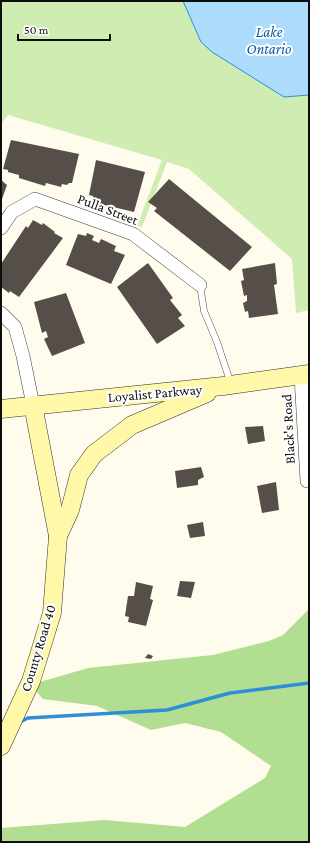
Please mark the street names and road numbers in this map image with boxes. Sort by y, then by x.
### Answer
street label: Pulla Street [75,190,141,228]
street label: Loyalist Parkway [107,381,203,405]
street label: Black's Road [278,393,298,464]
street label: County Road 40 [17,603,59,693]

